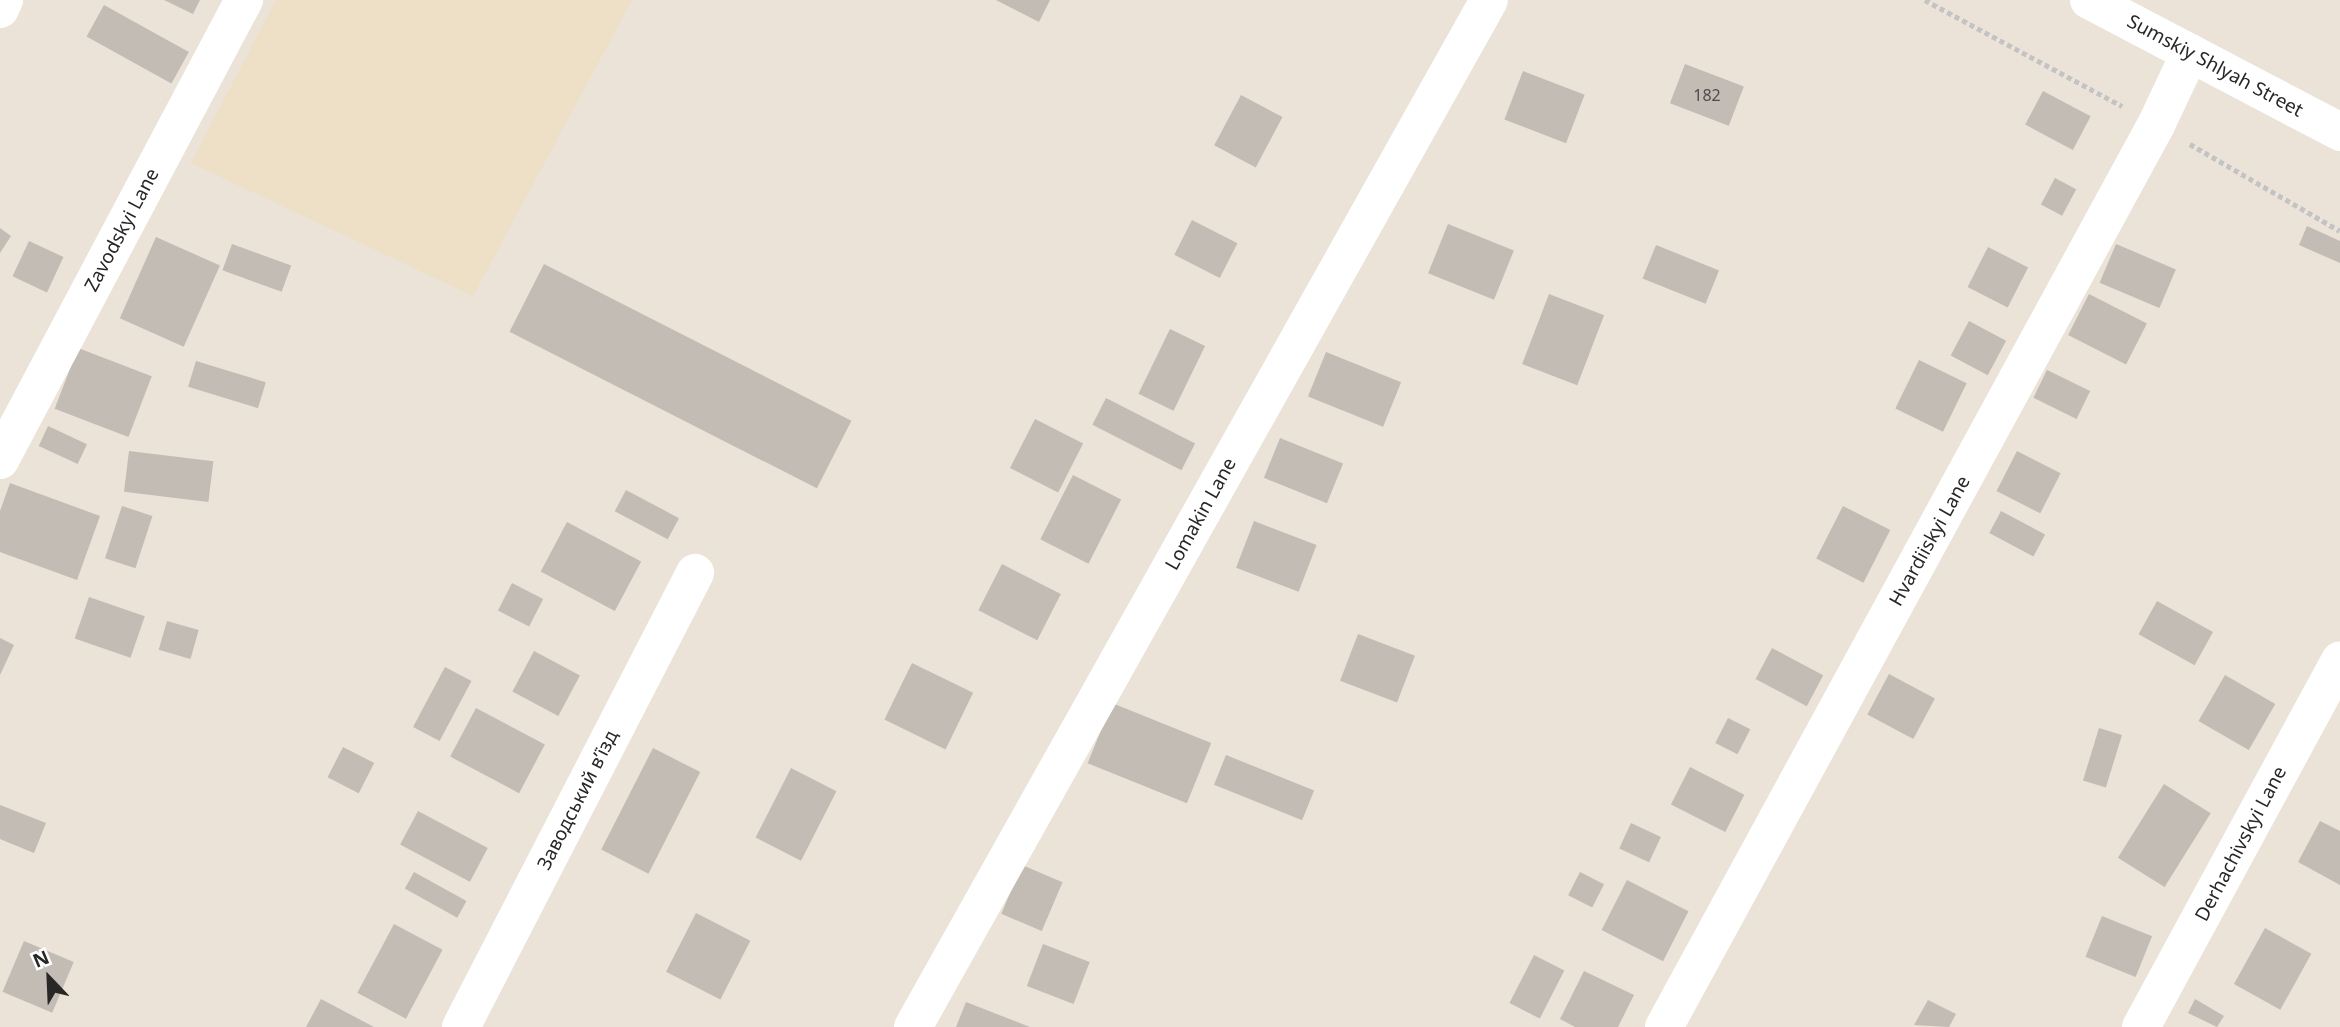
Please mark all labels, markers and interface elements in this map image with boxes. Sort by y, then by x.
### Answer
street label: Sumskiy Shlyah Street [2123,10,2307,122]
house number: 182 [1693,85,1721,105]
street label: Zavodskyi Lane [80,165,164,295]
street label: Lomakin Lane [1161,454,1241,574]
street label: Hvardiiskyi Lane [1885,472,1975,610]
street label: Заводський в’їзд [533,726,623,874]
street label: Derhachivskyi Lane [2191,763,2291,925]
north arrow [14,943,84,1013]
text: N [29,944,53,974]

